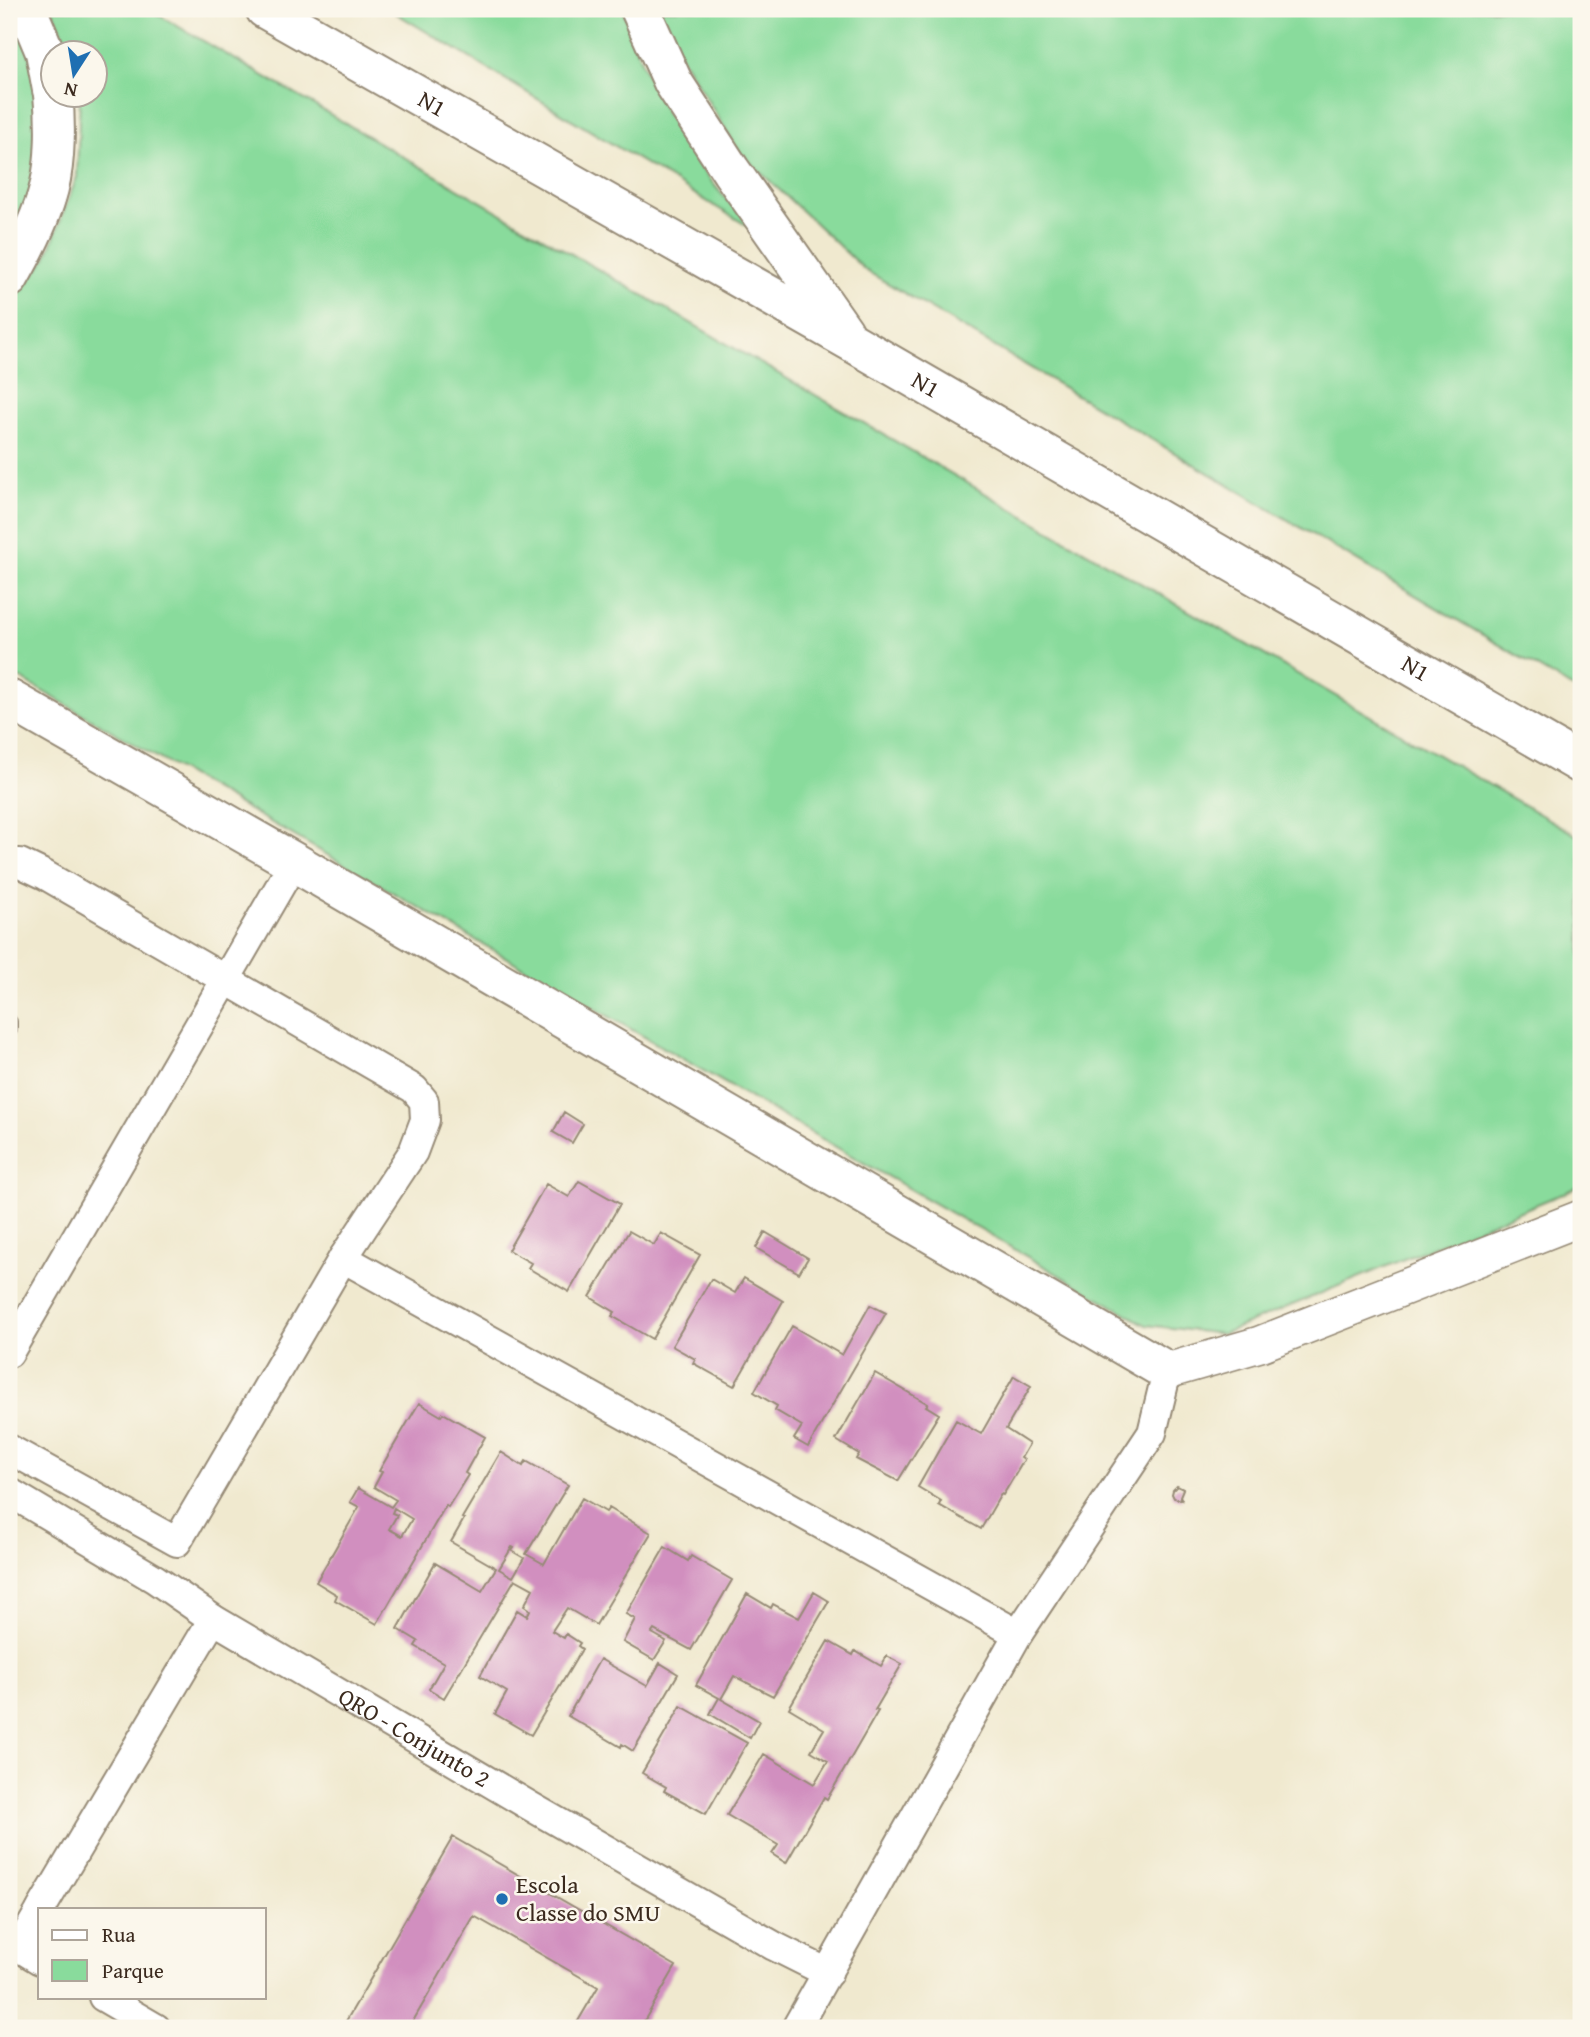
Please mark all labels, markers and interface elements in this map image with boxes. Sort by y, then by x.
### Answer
north arrow [38,38,108,108]
text: N [61,76,80,106]
street label: N1 [412,81,453,125]
street label: N1 [905,362,946,406]
street label: N1 [1395,646,1436,690]
street label: QRO - Conjunto 2 [332,1679,497,1796]
place label: Escola Classe do SMU [516,1867,660,1930]
marker: Escola Classe do SMU [494,1891,510,1907]
legend [38,1908,266,1998]
text: Rua [102,1919,135,1950]
text: Parque [102,1955,164,1986]

